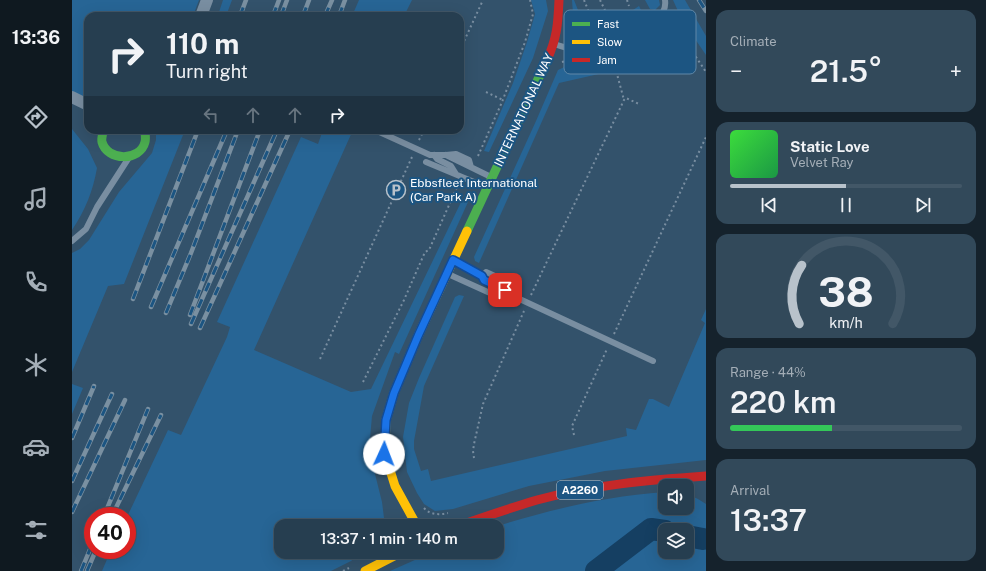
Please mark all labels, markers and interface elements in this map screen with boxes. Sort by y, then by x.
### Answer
legend [564,10,696,74]
text: Fast [597,18,619,30]
text: 13:36 [12,27,60,48]
text: 110 m [166,27,239,60]
icon: right [100,28,152,80]
text: Climate [730,34,777,49]
text: Slow [597,36,623,48]
street label: INTERNATIONAL WAY [492,51,557,169]
text: 21.5° [810,53,882,89]
text: Jam [597,54,617,66]
text: − [730,58,742,84]
text: + [950,58,962,84]
text: Turn right [166,61,248,82]
icon: directions [22,103,50,131]
icon: left [200,104,222,126]
icon: ahead [242,104,264,126]
icon: ahead [284,104,306,126]
icon: right [326,104,348,126]
text: Static Love [790,138,870,155]
text: Velvet Ray [790,155,854,170]
place label: Ebbsfleet International (Car Park A) [410,176,538,204]
parking icon: Ebbsfleet International (Car Park A) [385,179,407,201]
icon: music [22,185,50,213]
icon: previous [758,194,780,216]
icon: pause [835,194,857,216]
icon: next [912,194,934,216]
text: 38 [818,266,874,315]
icon: phone [22,268,50,296]
pin [488,273,522,307]
icon: arrive [494,279,516,301]
text: km/h [829,313,863,330]
icon: climate [22,351,50,379]
text: Range · 44% [730,365,806,380]
text: 220 km [730,384,837,420]
icon: car [22,433,50,461]
position arrow [363,433,405,475]
map controls [658,479,694,559]
button: sound [658,479,694,515]
road number: A2260 [557,481,603,499]
text: Arrival [730,483,770,498]
text: 13:37 [730,502,807,538]
speed limit sign: 40 [84,507,136,559]
icon: filters [22,516,50,544]
button: layers [658,523,694,559]
text: 13:37 · 1 min · 140 m [320,530,458,547]

